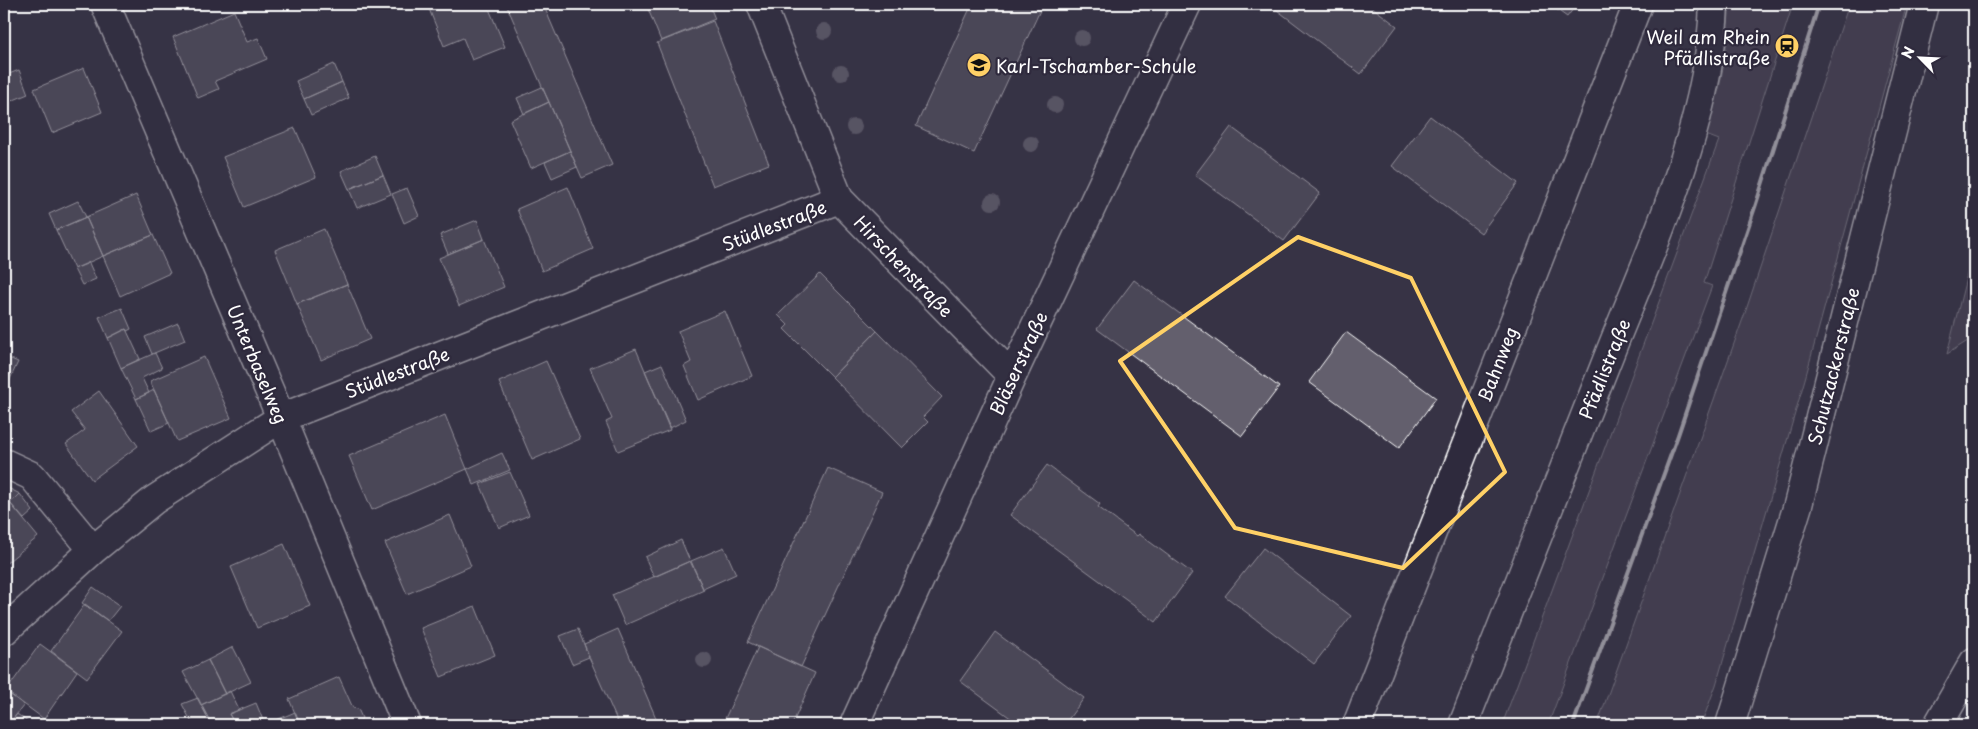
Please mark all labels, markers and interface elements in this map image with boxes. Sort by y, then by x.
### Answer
place label: Weil am Rhein Pfädlistraße [1646,23,1770,71]
north arrow [1896,32,1946,82]
station icon: Weil am Rhein Pfädlistraße [1774,33,1800,59]
text: N [1896,43,1920,62]
school or university icon: Karl-Tschamber-Schule [966,52,992,78]
place label: Karl-Tschamber-Schule [996,52,1197,79]
street label: Stüdlestraße [718,193,830,257]
street label: Hirschenstraße [848,209,960,323]
street label: Schutzackerstraße [1800,284,1866,448]
street label: Unterbaselweg [221,300,295,428]
street label: Bläserstraße [982,307,1054,419]
street label: Pfädlistraße [1571,314,1637,424]
street label: Bahnweg [1470,322,1524,406]
street label: Stüdlestraße [341,340,453,404]

